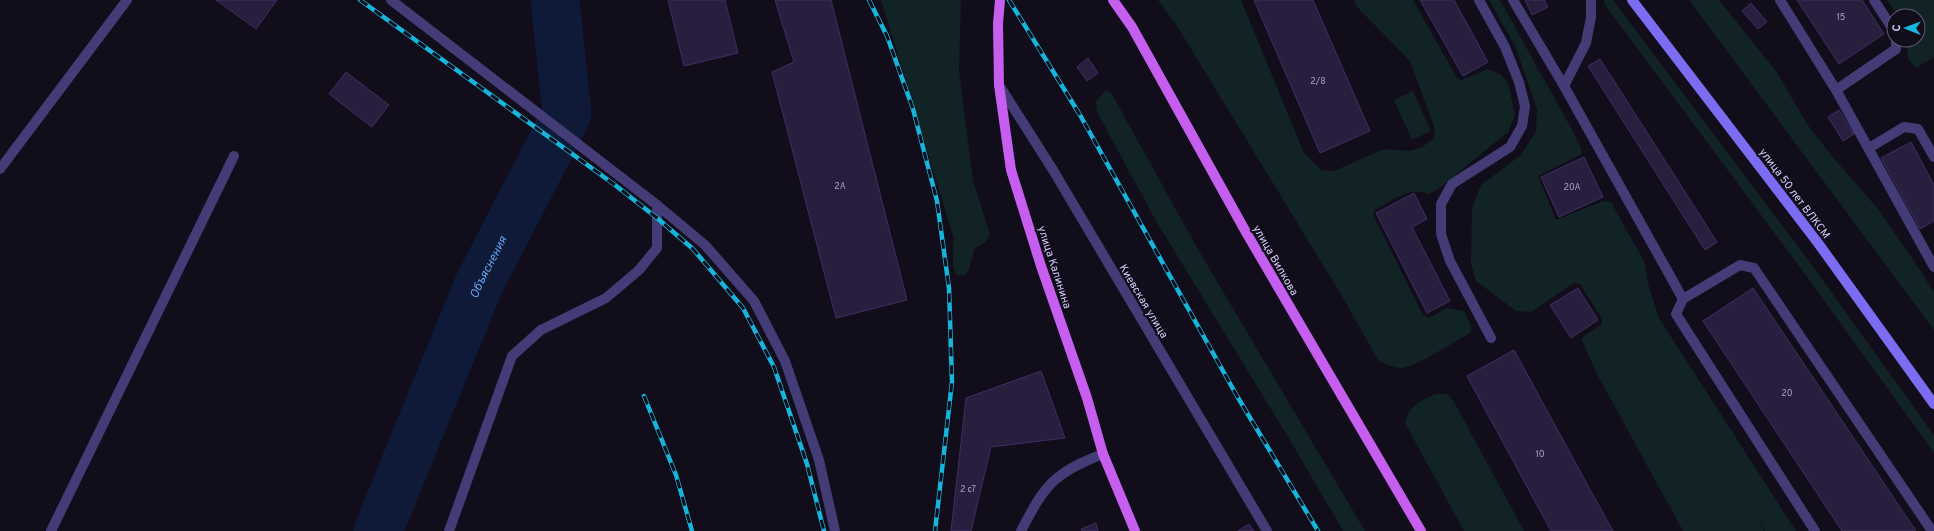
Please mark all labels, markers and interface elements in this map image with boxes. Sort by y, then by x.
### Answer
north arrow [1886,8,1926,48]
house number: 15 [1837,12,1845,23]
text: С [1890,24,1904,31]
house number: 2/8 [1310,76,1326,87]
street label: улица 50 лет ВЛКСМ [1756,146,1833,242]
house number: 2А [834,181,846,192]
house number: 20А [1563,182,1581,193]
street label: улица Вилкова [1249,223,1301,298]
street label: улица Калинина [1034,224,1074,311]
water label: Объяснения [467,233,512,301]
street label: Киевская улица [1116,262,1171,341]
house number: 20 [1781,388,1793,399]
house number: 10 [1535,449,1545,460]
house number: 2 с7 [960,484,976,495]

